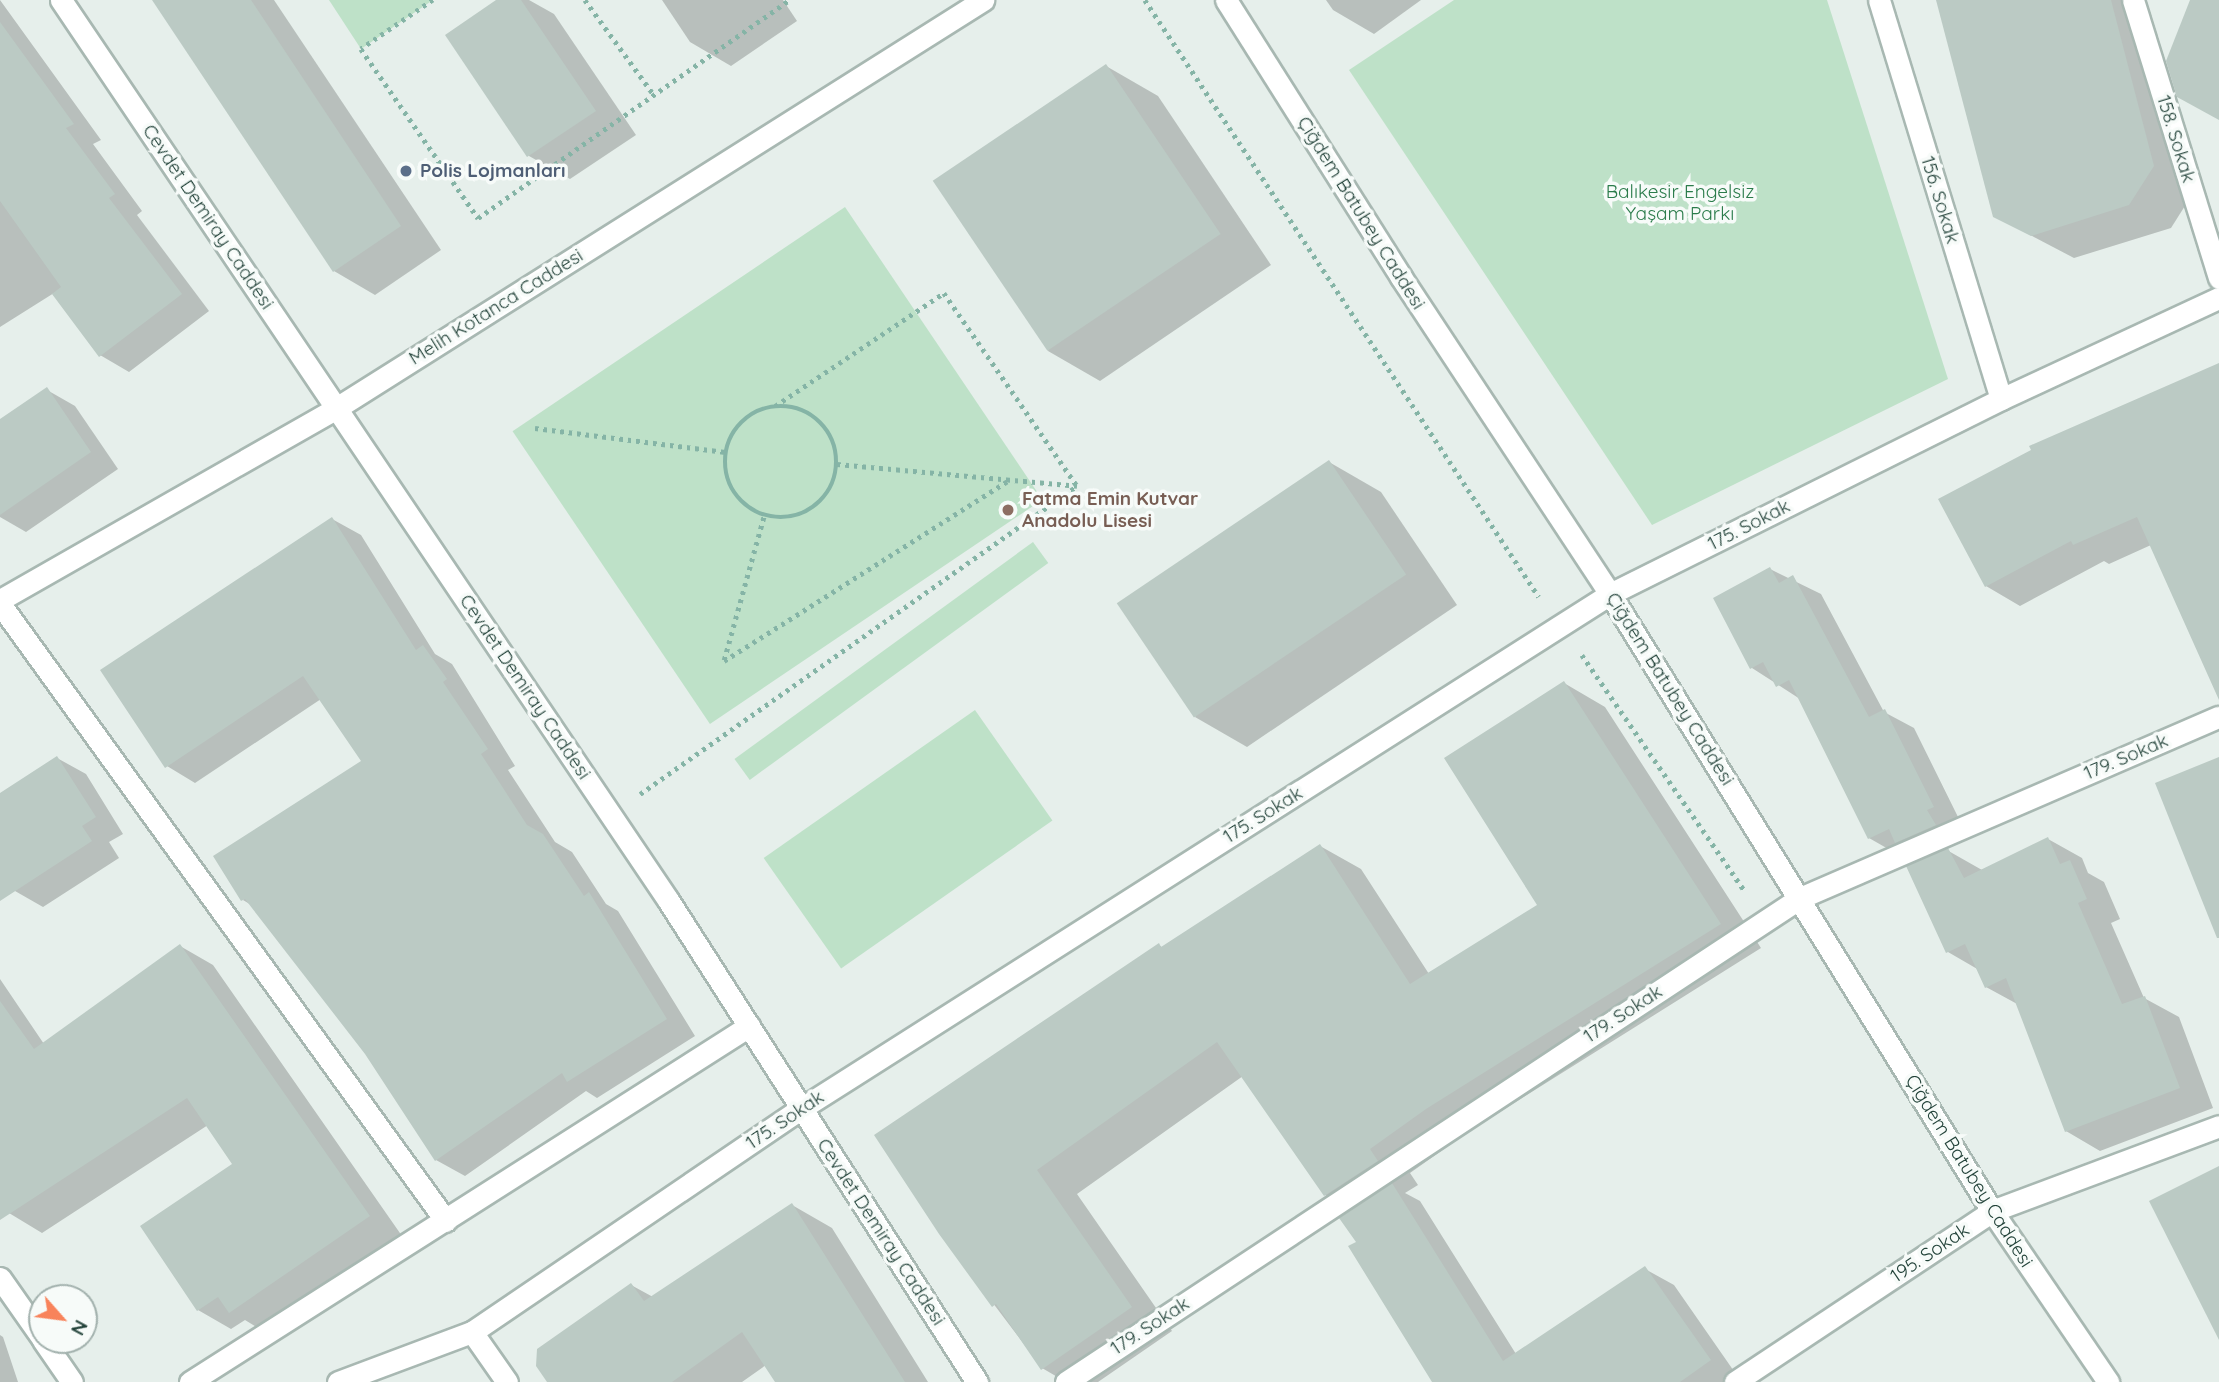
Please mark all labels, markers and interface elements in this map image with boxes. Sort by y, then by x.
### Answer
street label: 158. Sokak [2152,93,2200,185]
street label: Çiğdem Batubey Caddesi [1292,112,1430,314]
street label: Cevdet Demiray Caddesi [138,120,278,314]
street label: 156. Sokak [1916,154,1964,246]
place label: Polis Lojmanları [420,160,566,182]
marker: Polis Lojmanları [398,163,414,179]
park label: Balıkesir Engelsiz Yaşam Parkı [1606,181,1754,225]
street label: Melih Kotanca Caddesi [405,244,587,370]
place label: Fatma Emin Kutvar Anadolu Lisesi [1022,488,1198,532]
street label: 175. Sokak [1704,495,1794,555]
marker: Fatma Emin Kutvar Anadolu Lisesi [1000,502,1016,518]
street label: Çiğdem Batubey Caddesi [1601,588,1739,790]
street label: Cevdet Demiray Caddesi [455,590,595,784]
street label: 179. Sokak [2081,729,2171,785]
street label: 175. Sokak [1219,782,1307,848]
street label: 179. Sokak [1579,980,1667,1048]
street label: Çiğdem Batubey Caddesi [1900,1070,2038,1272]
street label: 175. Sokak [742,1086,828,1154]
street label: Cevdet Demiray Caddesi [812,1134,950,1330]
street label: 195. Sokak [1886,1218,1974,1288]
north arrow [28,1284,98,1354]
street label: 179. Sokak [1106,1292,1194,1360]
text: N [66,1316,94,1340]

